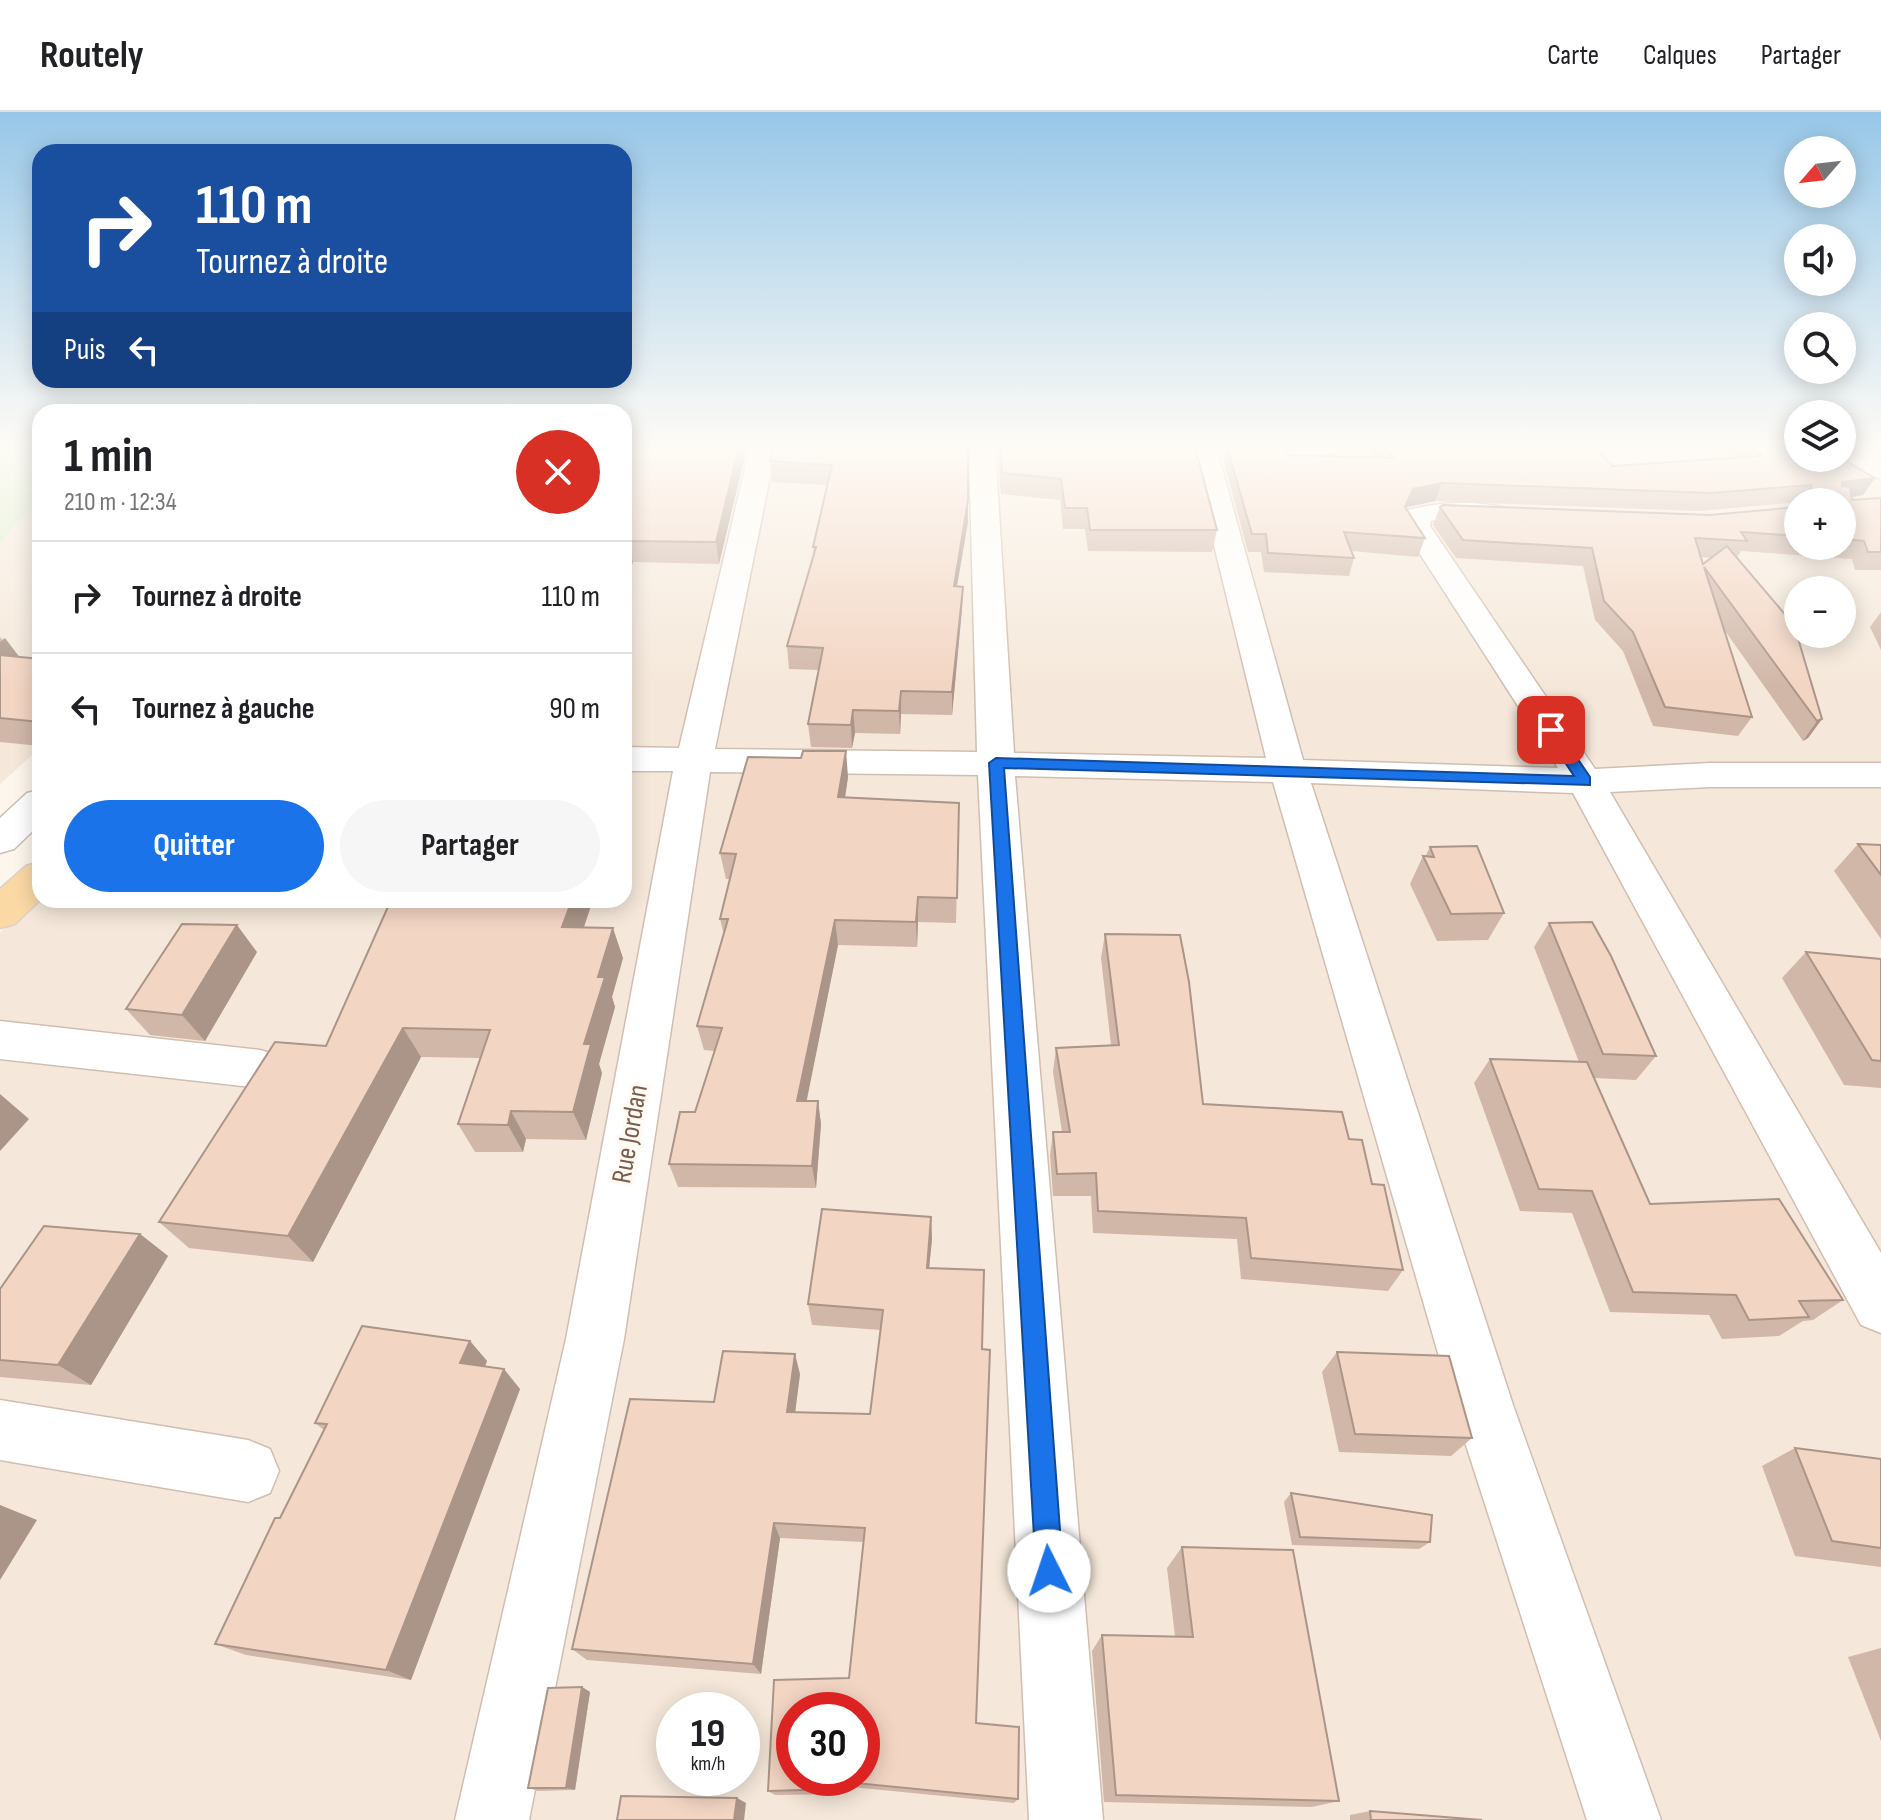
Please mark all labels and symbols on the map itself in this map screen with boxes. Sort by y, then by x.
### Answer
north arrow [1784,136,1856,208]
pin [1517,696,1585,764]
street label: Rue Jordan [605,1082,655,1186]
position arrow [1007,1529,1091,1613]
speed limit sign: 30 [776,1692,880,1796]

